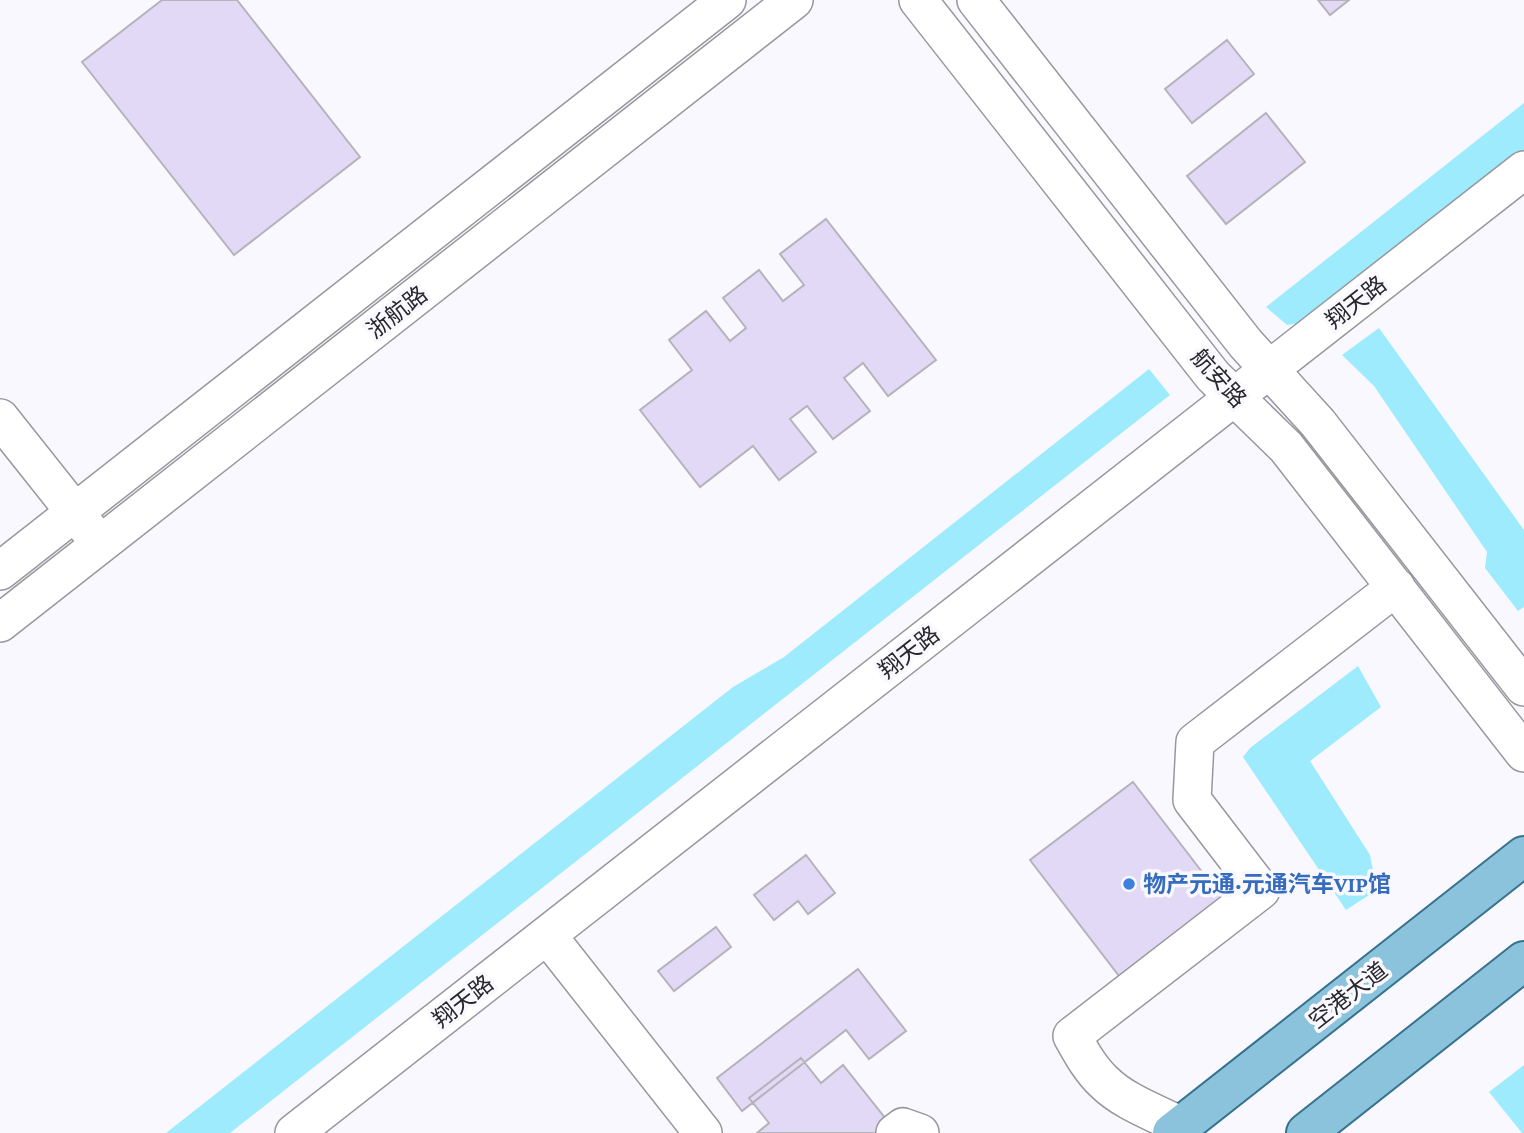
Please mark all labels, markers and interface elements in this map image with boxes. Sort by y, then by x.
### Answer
street label: 翔天路 [1321,271,1391,333]
street label: 浙航路 [362,281,432,343]
street label: 航安路 [1186,344,1252,412]
street label: 翔天路 [874,621,944,683]
place label: 物产元通·元通汽车VIP馆 [1143,871,1391,897]
marker: 物产元通·元通汽车VIP馆 [1121,876,1137,892]
street label: 空港大道 [1304,956,1392,1034]
street label: 翔天路 [428,970,498,1032]

